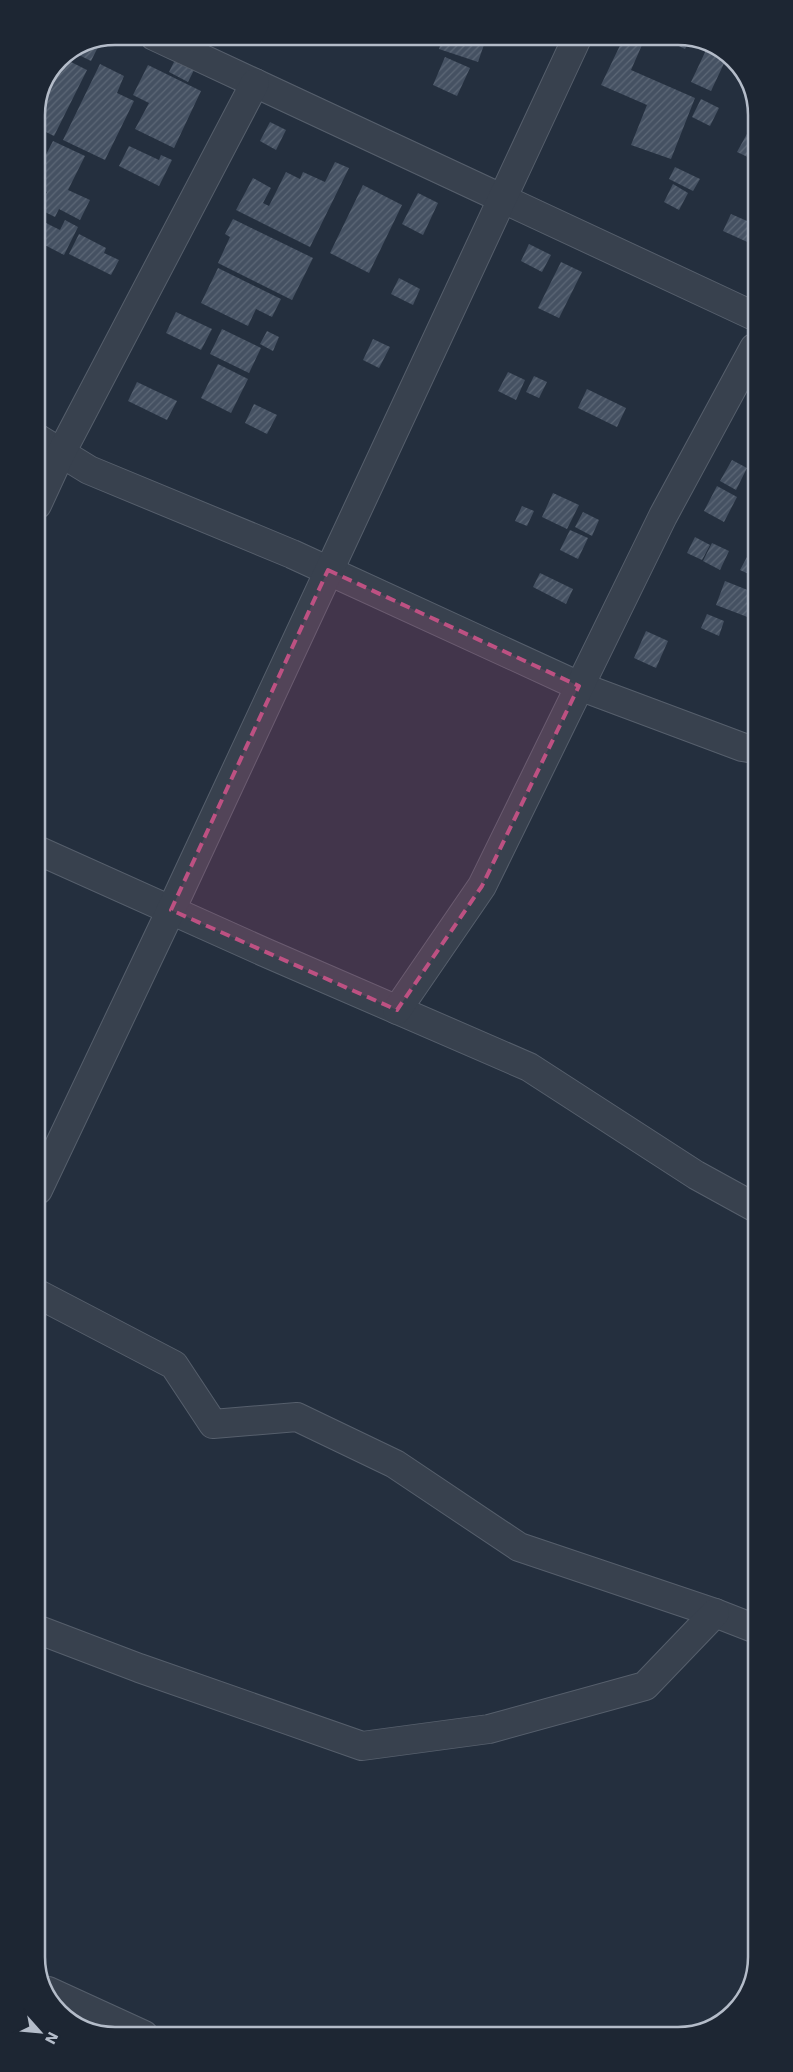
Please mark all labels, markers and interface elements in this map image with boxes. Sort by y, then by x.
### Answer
north arrow [15,2007,65,2057]
text: N [42,2029,61,2047]

